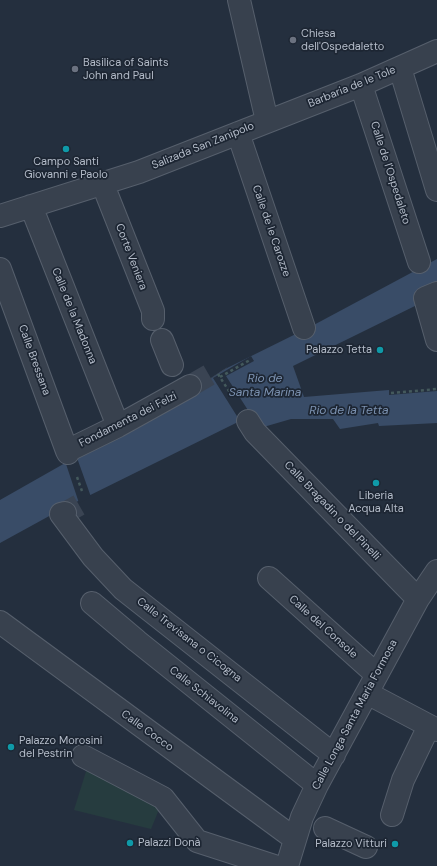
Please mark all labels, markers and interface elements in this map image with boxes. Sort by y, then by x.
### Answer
place label: Chiesa dell'Ospedaletto [301,27,384,53]
marker: Chiesa dell'Ospedaletto [288,35,298,45]
place label: Basilica of Saints John and Paul [83,56,168,82]
street label: Barbaria de le Tole [306,63,398,111]
marker: Basilica of Saints John and Paul [70,64,80,74]
street label: Salizada San Zanipolo [150,119,256,173]
street label: Calle de l'Ospedaleto [367,120,413,226]
marker: Campo Santi Giovanni e Paolo [61,144,71,154]
place label: Campo Santi Giovanni e Paolo [24,155,108,181]
street label: Calle de le Carozze [249,183,293,279]
street label: Corte Veniera [112,222,150,292]
street label: Calle de la Madonna [49,266,99,366]
street label: Calle Bressana [15,323,53,397]
place label: Palazzo Tetta [306,343,372,357]
marker: Palazzo Tetta [375,345,385,355]
water label: Rio de Santa Marina [229,372,301,400]
street label: Fondamenta dei Felzi [77,390,179,450]
water label: Rio de la Tetta [309,404,389,418]
street label: Calle Bragadin o del Pinelli [281,459,383,563]
marker: Liberia Acqua Alta [371,478,381,488]
place label: Liberia Acqua Alta [348,489,404,515]
street label: Calle del Console [286,593,360,661]
street label: Calle Trevisana o Cicogna [134,595,244,685]
street label: Calle Longa Santa Maria Formosa [310,638,400,792]
street label: Calle Schiavolina [167,664,241,726]
street label: Calle Cocco [118,708,176,754]
place label: Palazzo Morosini del Pestrin [19,734,102,760]
marker: Palazzo Morosini del Pestrin [6,742,16,752]
place label: Palazzi Donà [138,836,201,850]
place label: Palazzo Vitturi [315,837,387,851]
marker: Palazzi Donà [125,838,135,848]
marker: Palazzo Vitturi [390,839,400,849]

